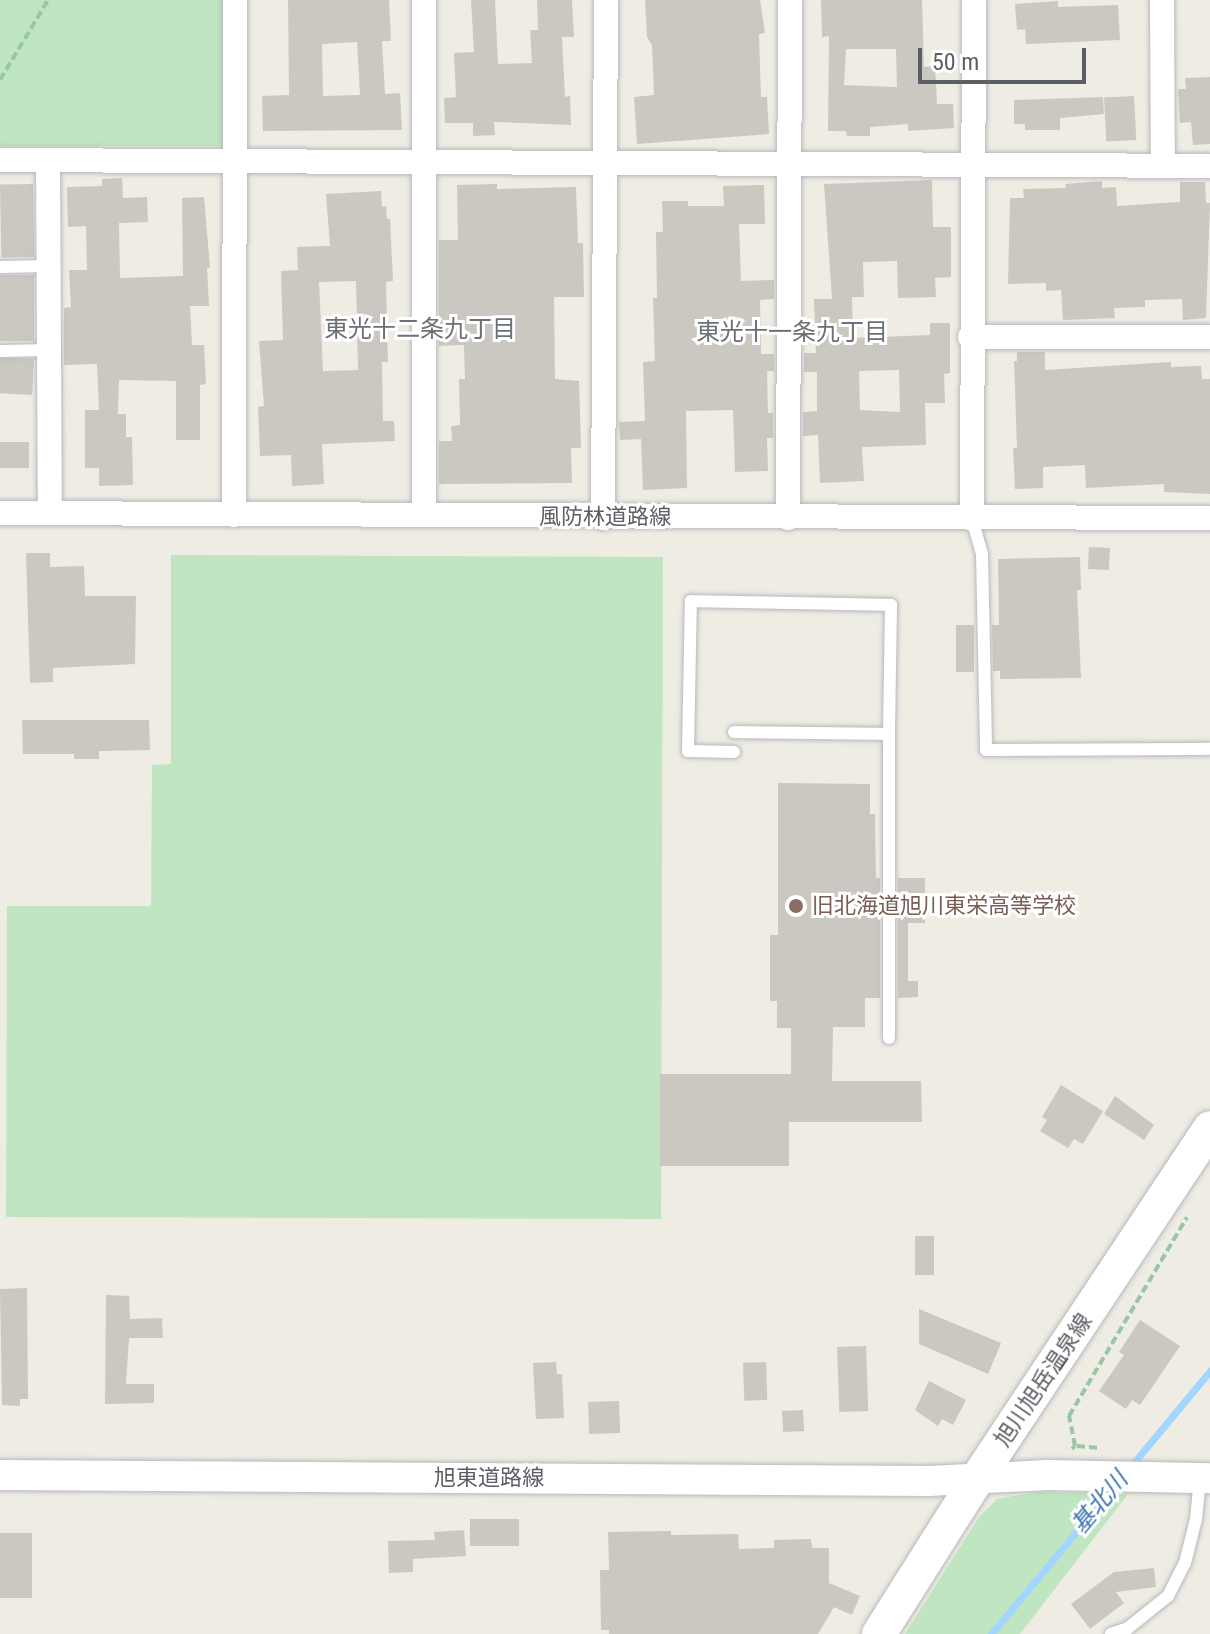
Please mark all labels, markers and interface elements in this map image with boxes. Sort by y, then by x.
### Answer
scale bar [922,32,1090,82]
text: 50 m [932,48,979,76]
district label: 東光十二条九丁目 [324,316,516,344]
district label: 東光十一条九丁目 [696,319,888,347]
street label: 風防林道路線 [539,504,671,530]
place label: 旧北海道旭川東栄高等学校 [812,893,1076,919]
marker: 旧北海道旭川東栄高等学校 [787,897,805,915]
street label: 旭川旭岳温泉線 [989,1309,1097,1451]
street label: 旭東道路線 [434,1465,544,1491]
water label: 基北川 [1066,1466,1134,1540]

